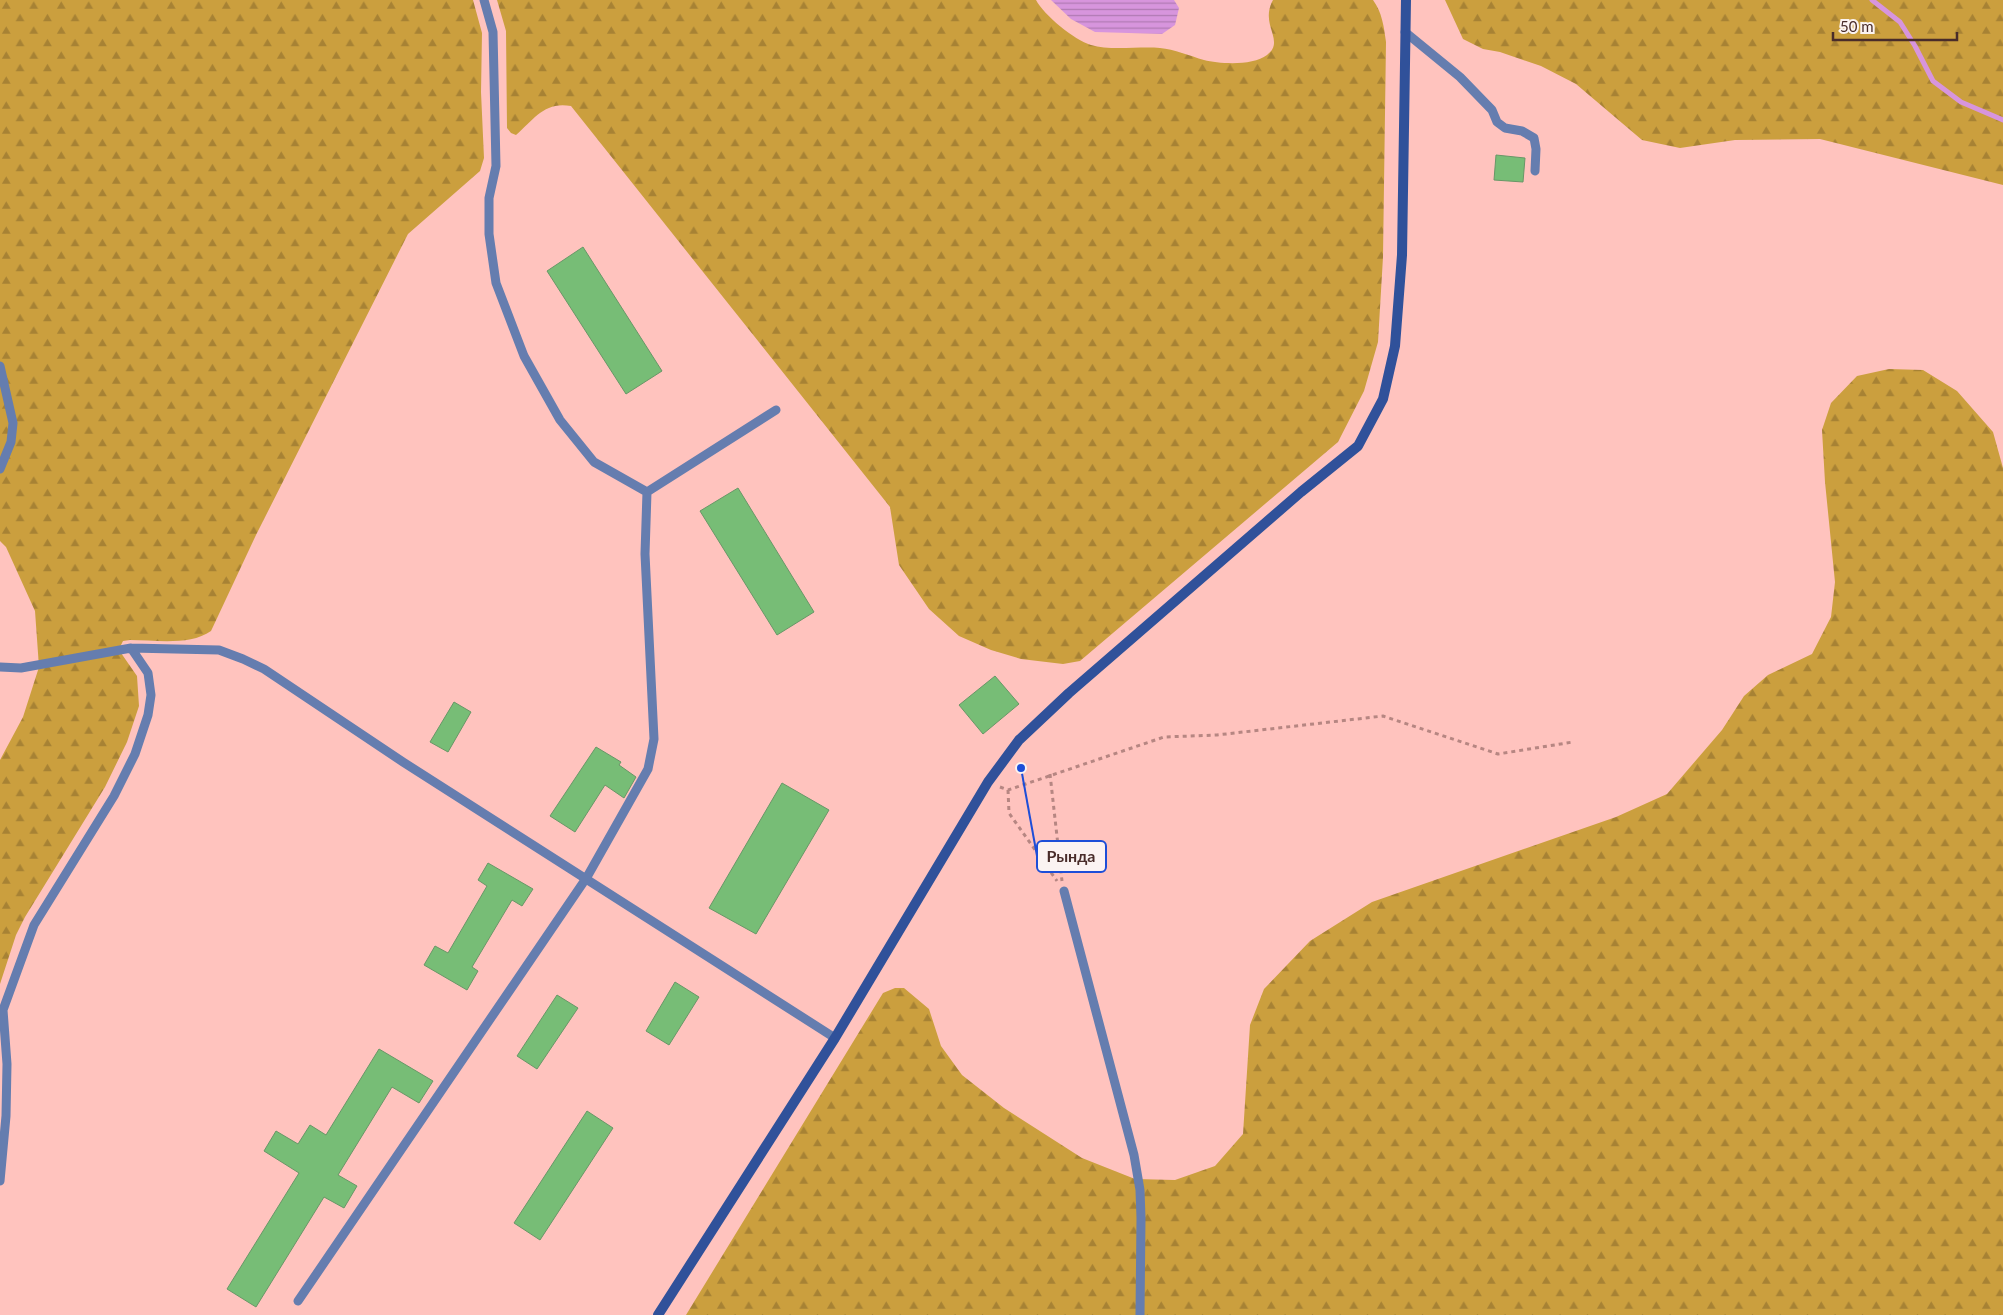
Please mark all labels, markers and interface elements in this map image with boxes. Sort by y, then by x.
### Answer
scale bar [1833,10,1957,42]
text: 50 m [1840,17,1874,35]
callout: Рында [1037,841,1106,872]
text: Рында [1046,846,1096,865]

